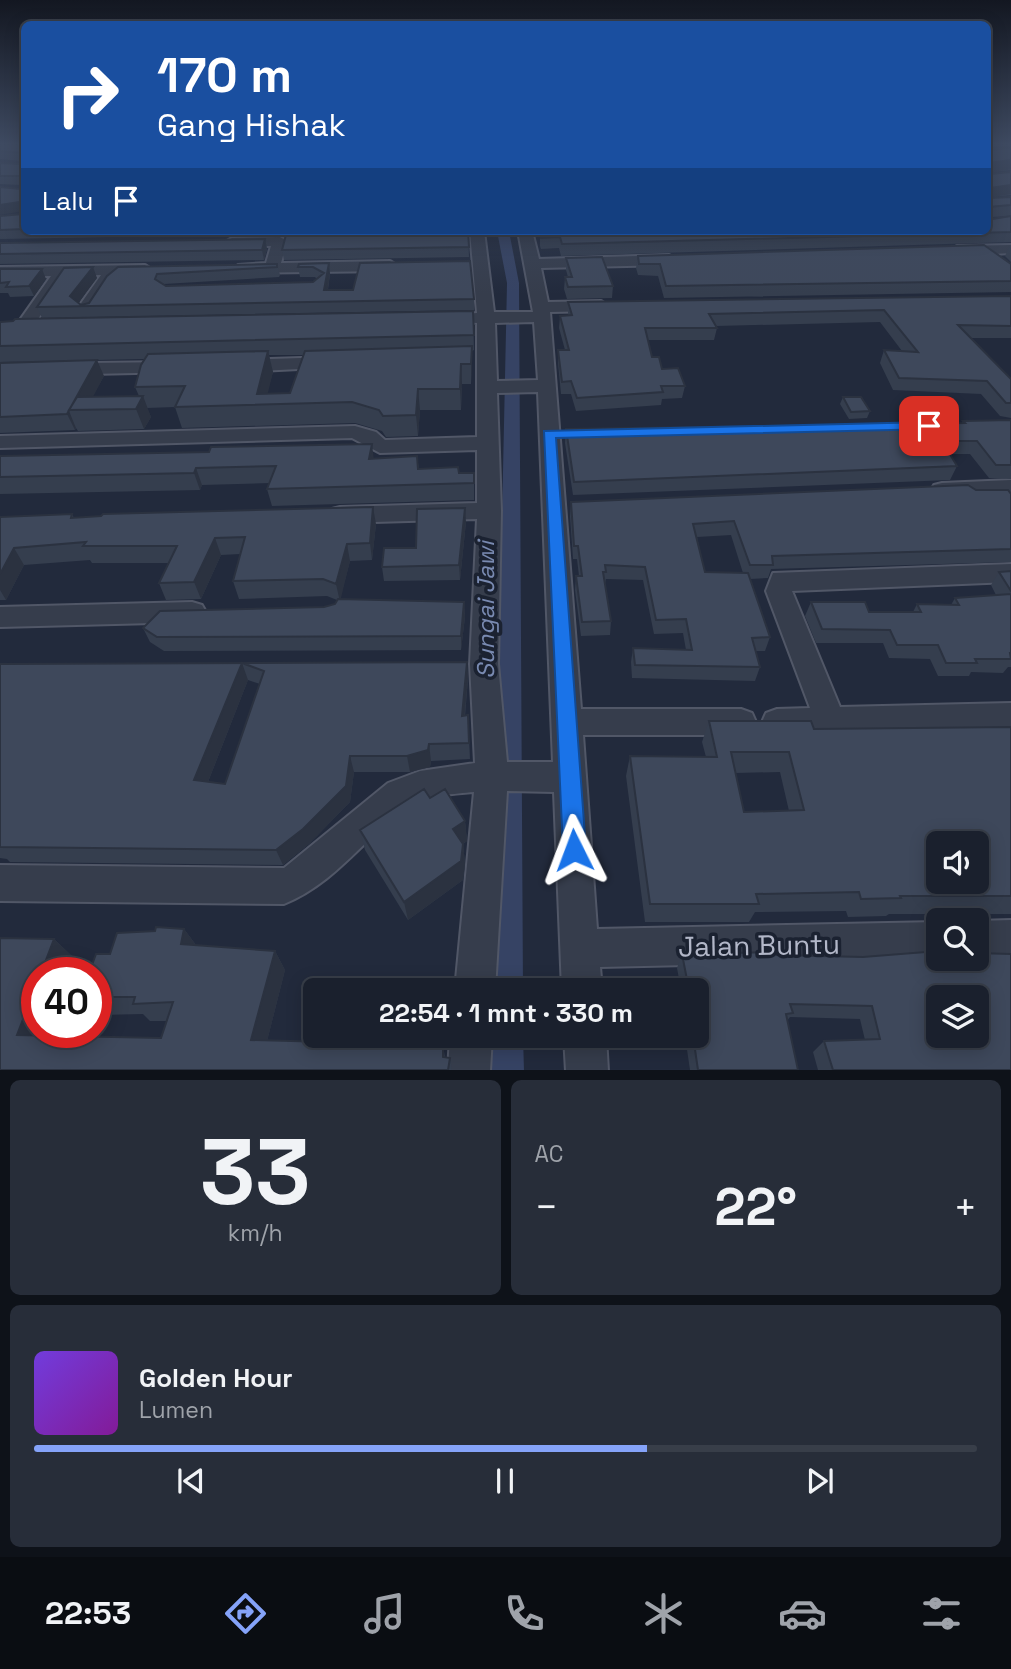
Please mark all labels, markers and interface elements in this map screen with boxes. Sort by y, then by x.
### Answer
text: 170 m [157,44,292,106]
icon: right [42,49,133,140]
text: Gang Hishak [157,105,346,145]
icon: arrive [107,182,145,220]
text: Lalu [42,184,93,218]
pin [899,396,959,456]
icon: arrive [910,407,948,445]
water label: Sungai Jawi [470,538,501,679]
position arrow [537,813,611,887]
map controls [926,831,989,1048]
button: sound [926,831,989,894]
button: search [926,908,989,971]
street label: Jalan Buntu [678,926,840,964]
speed limit sign: 40 [21,957,112,1048]
button: layers [926,985,989,1048]
text: 22:54 · 1 mnt · 330 m [379,996,633,1030]
text: 33 [200,1114,311,1231]
text: AC [535,1139,564,1169]
text: 22° [715,1174,797,1240]
text: − [535,1183,558,1231]
text: + [953,1183,977,1231]
text: km/h [228,1218,283,1248]
text: Golden Hour [139,1361,293,1395]
text: Lumen [139,1395,213,1425]
icon: previous [172,1462,210,1500]
icon: pause [486,1462,524,1500]
icon: next [801,1462,839,1500]
icon: directions [221,1589,270,1638]
icon: music [360,1589,409,1638]
icon: phone [500,1589,549,1638]
icon: climate [639,1589,688,1638]
icon: car [778,1589,827,1638]
icon: filters [917,1589,966,1638]
text: 22:53 [45,1593,131,1633]

